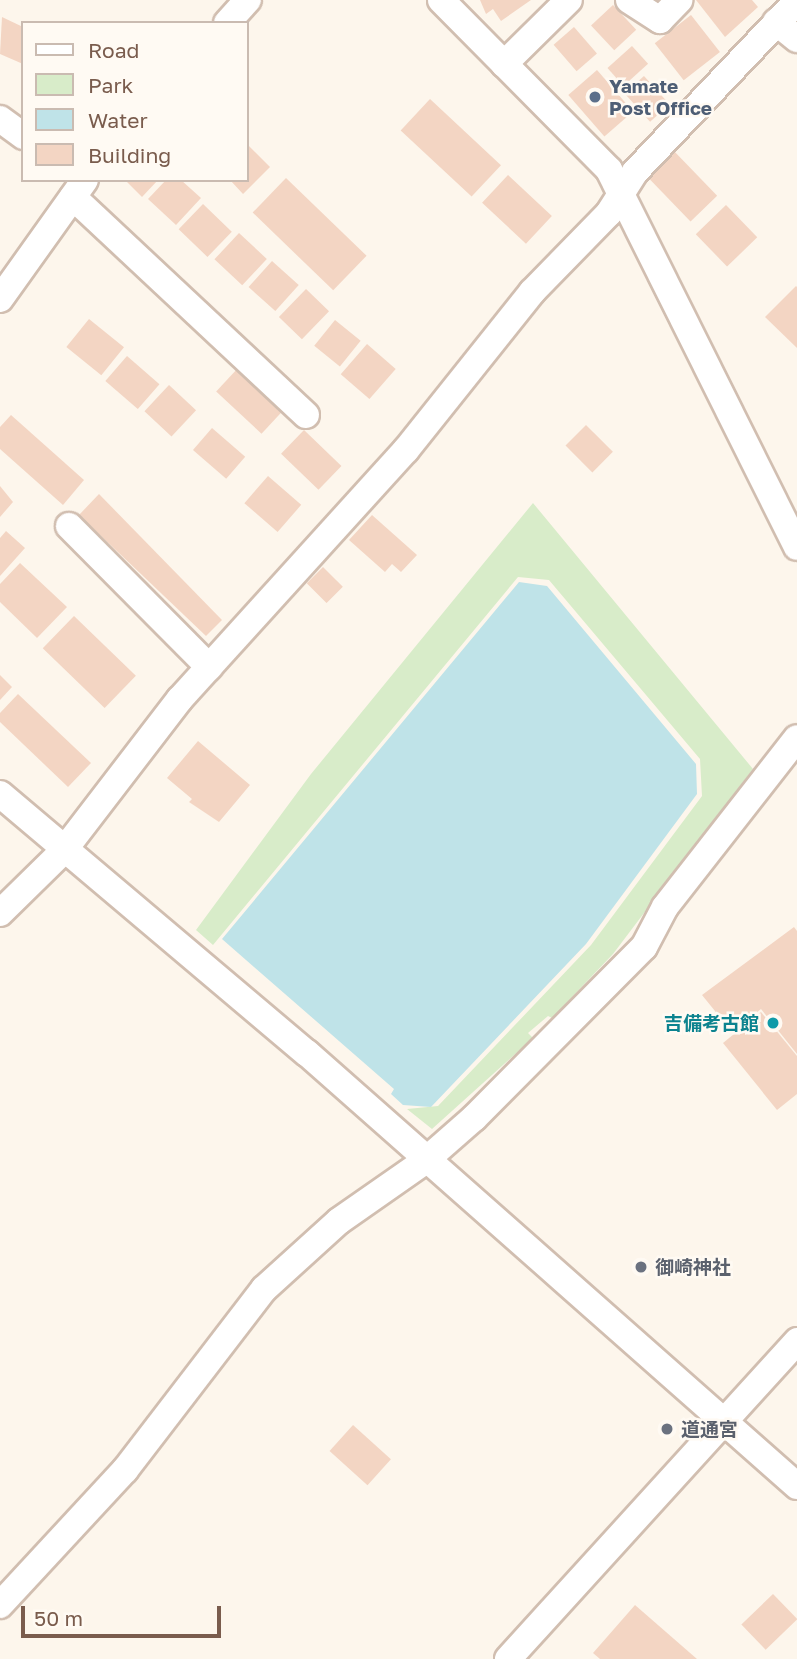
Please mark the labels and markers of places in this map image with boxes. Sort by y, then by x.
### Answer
place label: Yamate Post Office [609,75,712,119]
marker: Yamate Post Office [587,89,603,105]
place label: 吉備考古館 [664,1012,759,1034]
marker: 吉備考古館 [765,1015,781,1031]
place label: 御崎神社 [655,1256,731,1278]
marker: 御崎神社 [633,1259,649,1275]
place label: 道通宮 [681,1418,738,1440]
marker: 道通宮 [659,1421,675,1437]

